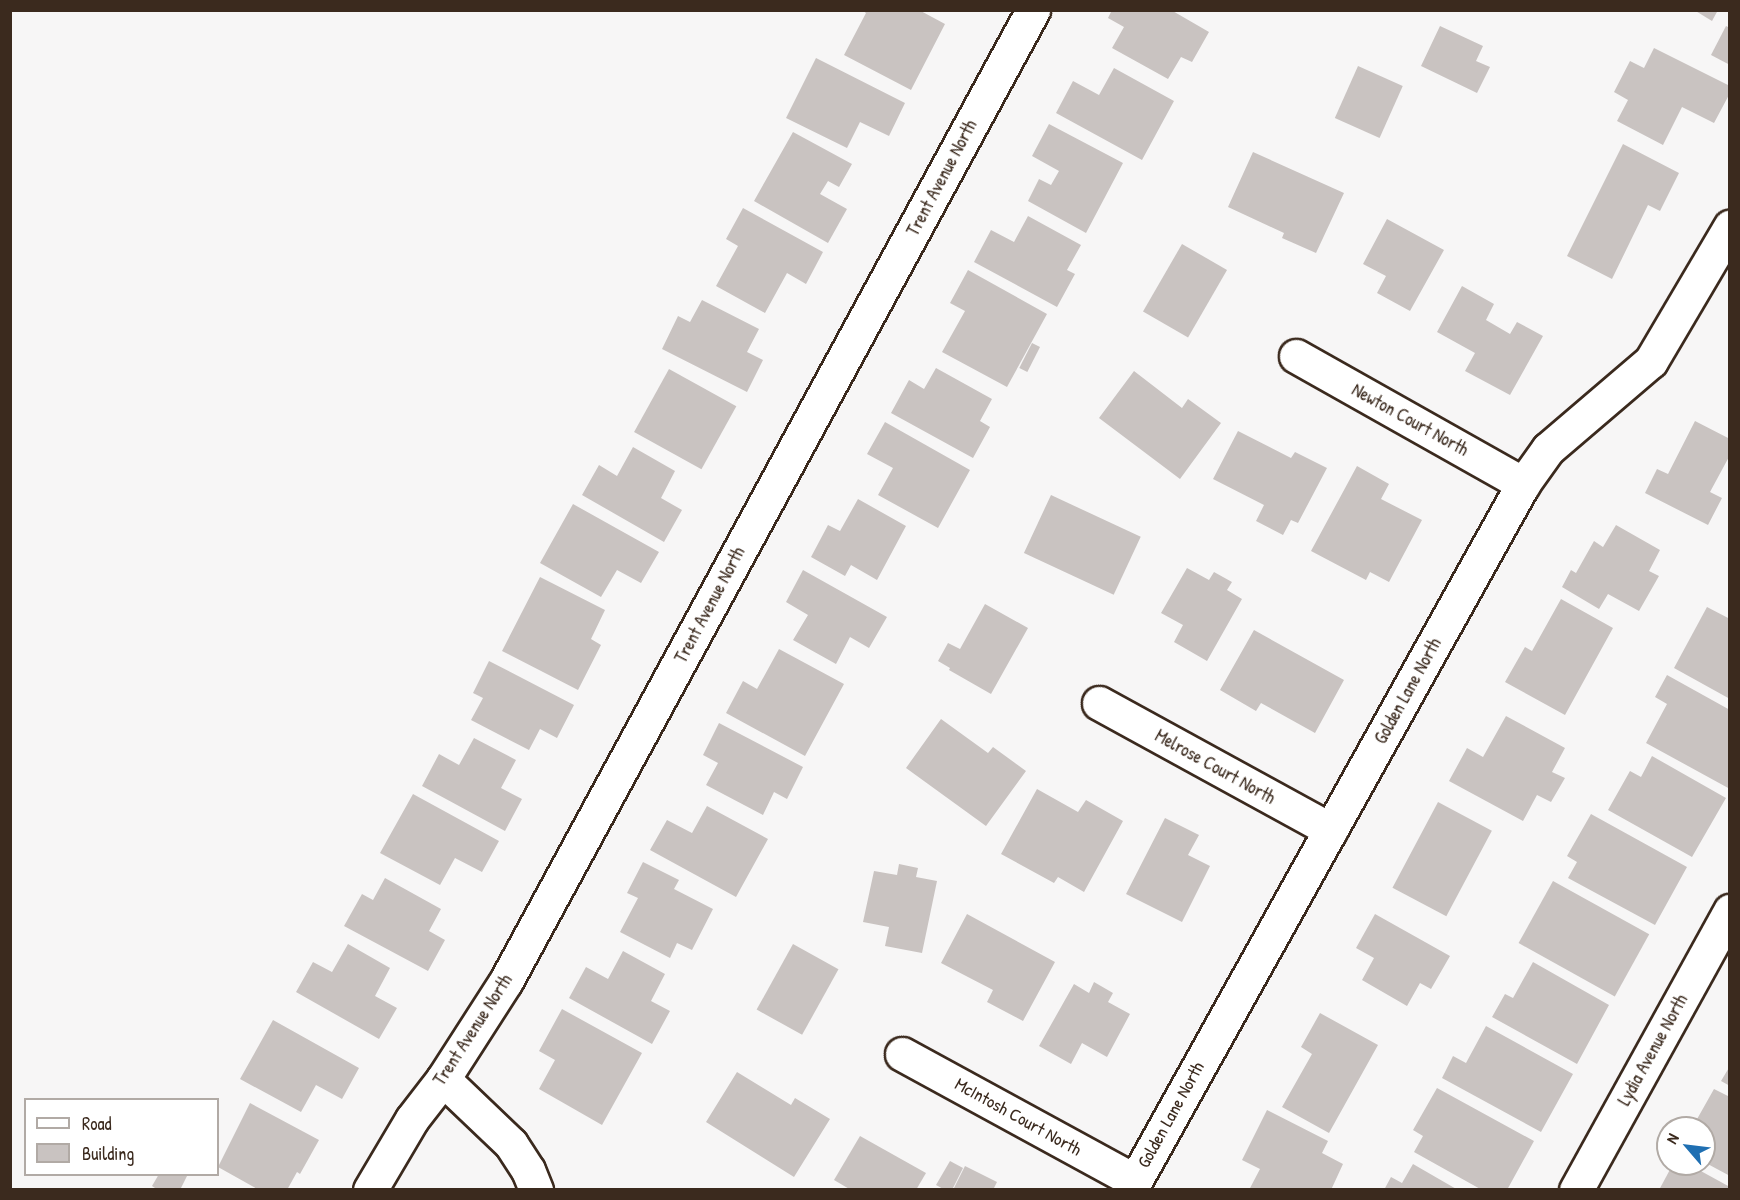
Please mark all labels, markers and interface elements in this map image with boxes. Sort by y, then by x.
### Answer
street label: Trent Avenue North [902,116,982,240]
street label: Newton Court North [1348,379,1472,461]
street label: Trent Avenue North [670,543,750,667]
street label: Golden Lane North [1370,634,1446,748]
street label: Melrose Court North [1151,725,1279,809]
street label: Trent Avenue North [429,970,517,1090]
street label: Lydia Avenue North [1614,991,1692,1109]
street label: Golden Lane North [1133,1058,1209,1172]
street label: McIntosh Court North [951,1073,1085,1161]
legend [24,1098,219,1176]
text: Road [82,1111,112,1136]
north arrow [1656,1116,1716,1176]
text: N [1660,1130,1684,1147]
text: Building [82,1141,134,1166]

